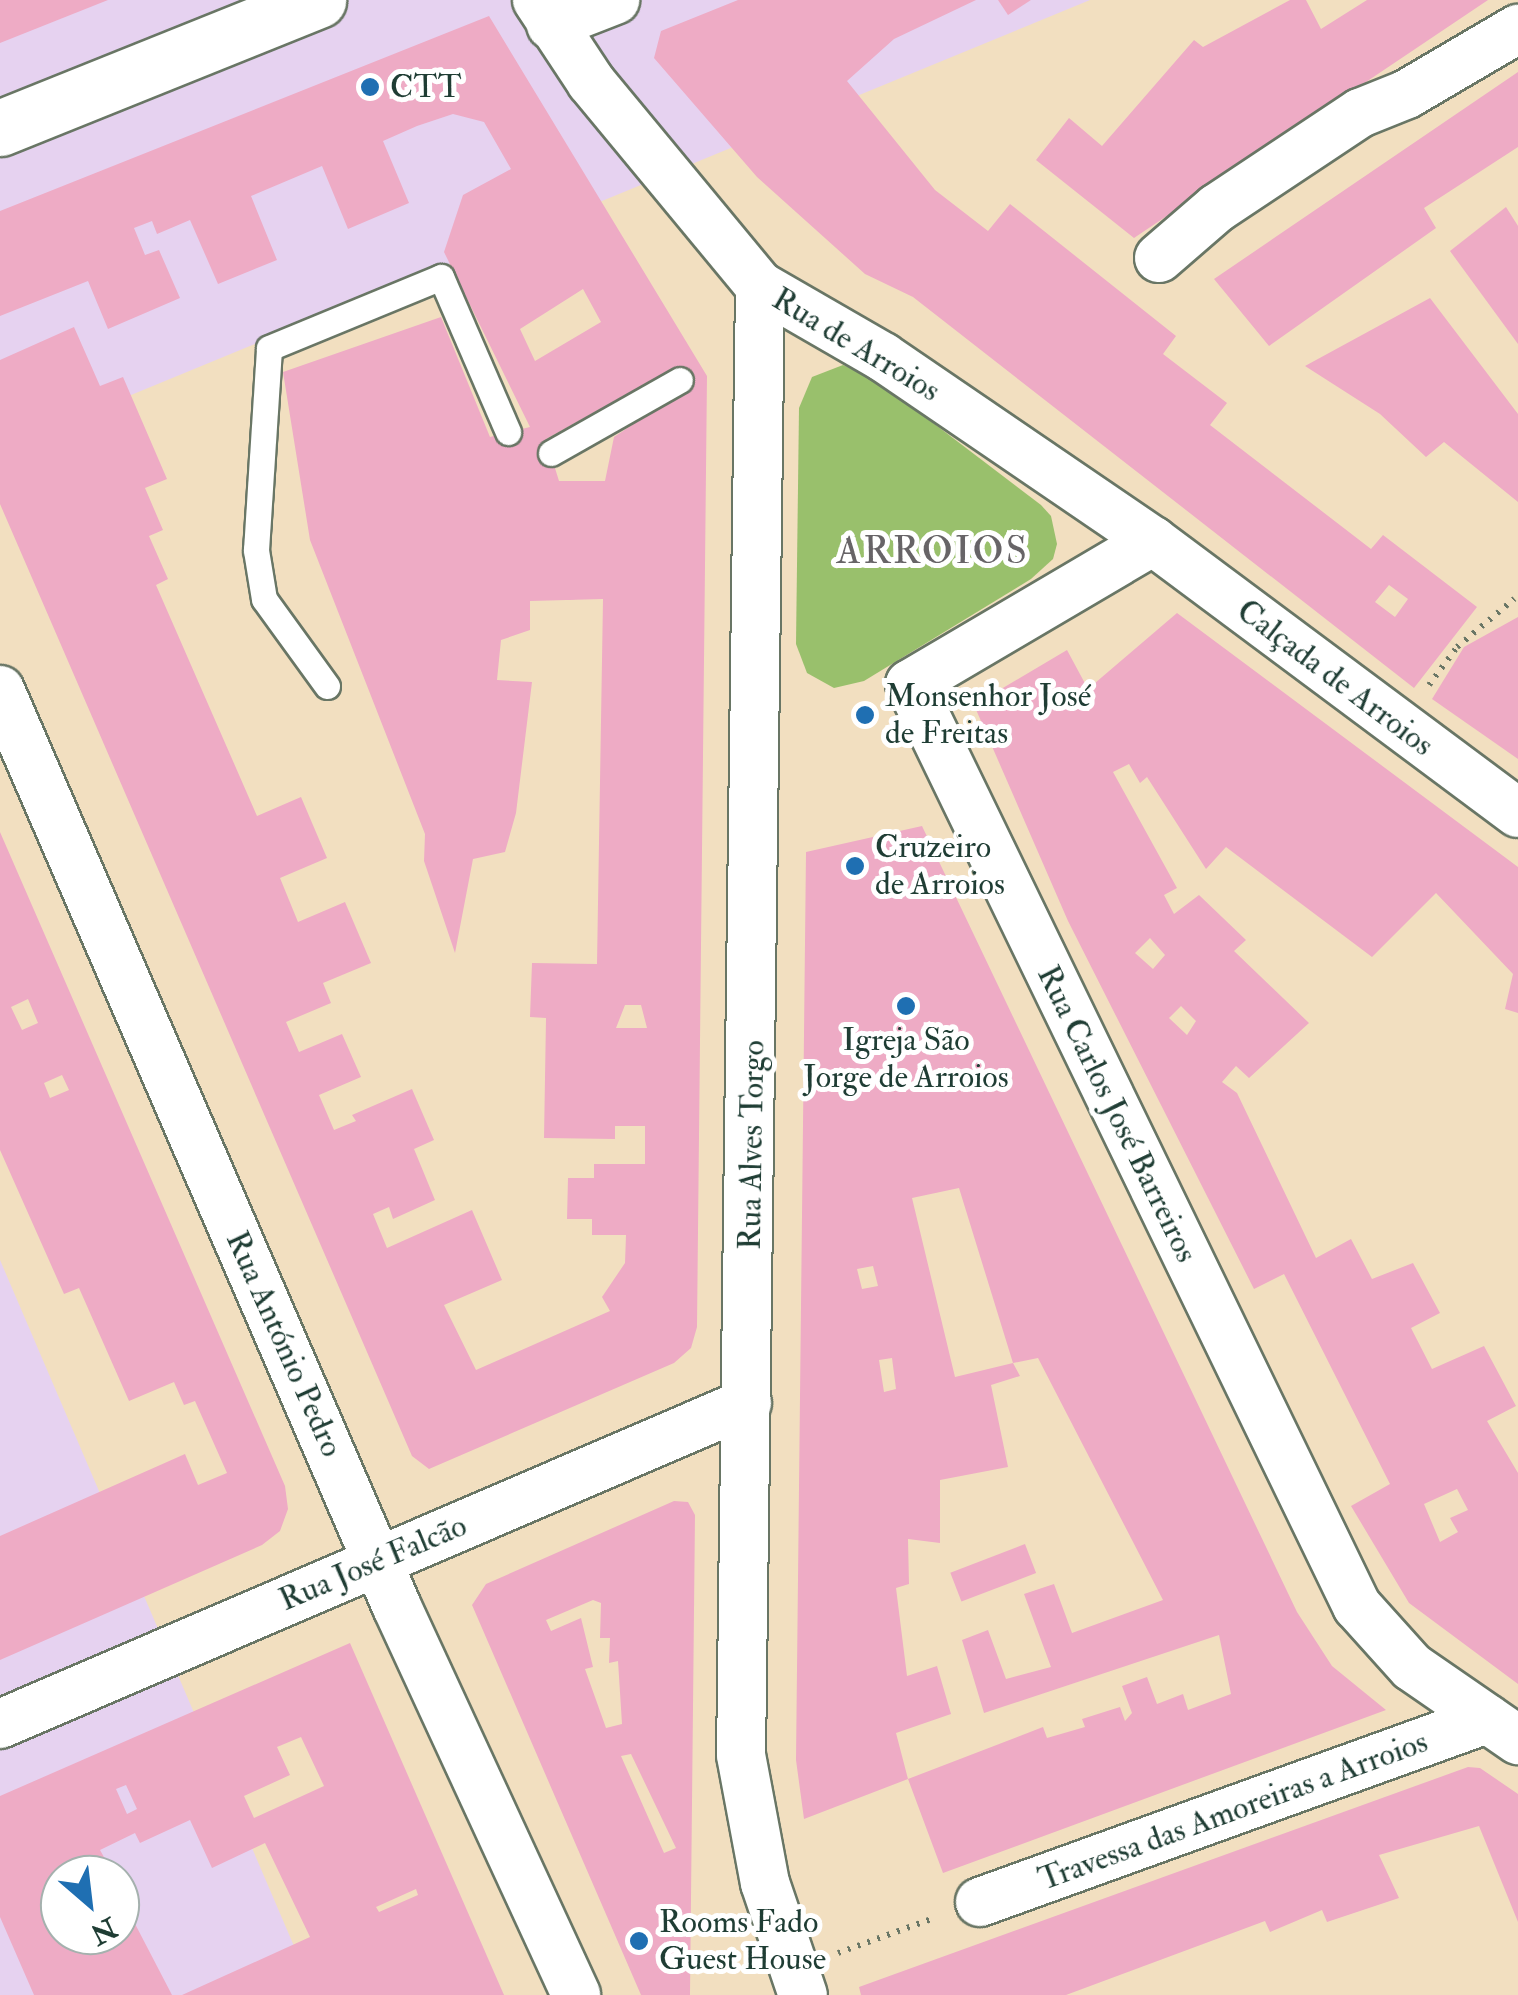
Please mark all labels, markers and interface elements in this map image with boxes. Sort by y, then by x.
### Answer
place label: CTT [390,68,462,106]
marker: CTT [359,76,381,98]
street label: Rua de Arroios [765,280,947,410]
district label: ARROIOS [837,529,1029,575]
street label: Calçada de Arroios [1229,592,1441,764]
place label: Monsenhor José de Freitas [885,678,1091,753]
marker: Monsenhor José de Freitas [854,704,876,726]
place label: Cruzeiro de Arroios [875,829,1005,904]
marker: Cruzeiro de Arroios [844,855,866,877]
street label: Rua Carlos José Barreiros [1028,959,1206,1269]
marker: Igreja São Jorge de Arroios [895,995,917,1017]
place label: Igreja São Jorge de Arroios [803,1022,1009,1097]
street label: Rua Alves Torgo [731,1040,773,1250]
street label: Rua António Pedro [217,1225,351,1463]
street label: Rua José Falcão [274,1506,472,1620]
street label: Travessa das Amoreiras a Arroios [1033,1723,1433,1899]
north arrow [40,1855,140,1955]
place label: Rooms Fado Guest House [659,1904,826,1979]
text: N [84,1909,123,1951]
marker: Rooms Fado Guest House [628,1930,650,1952]

